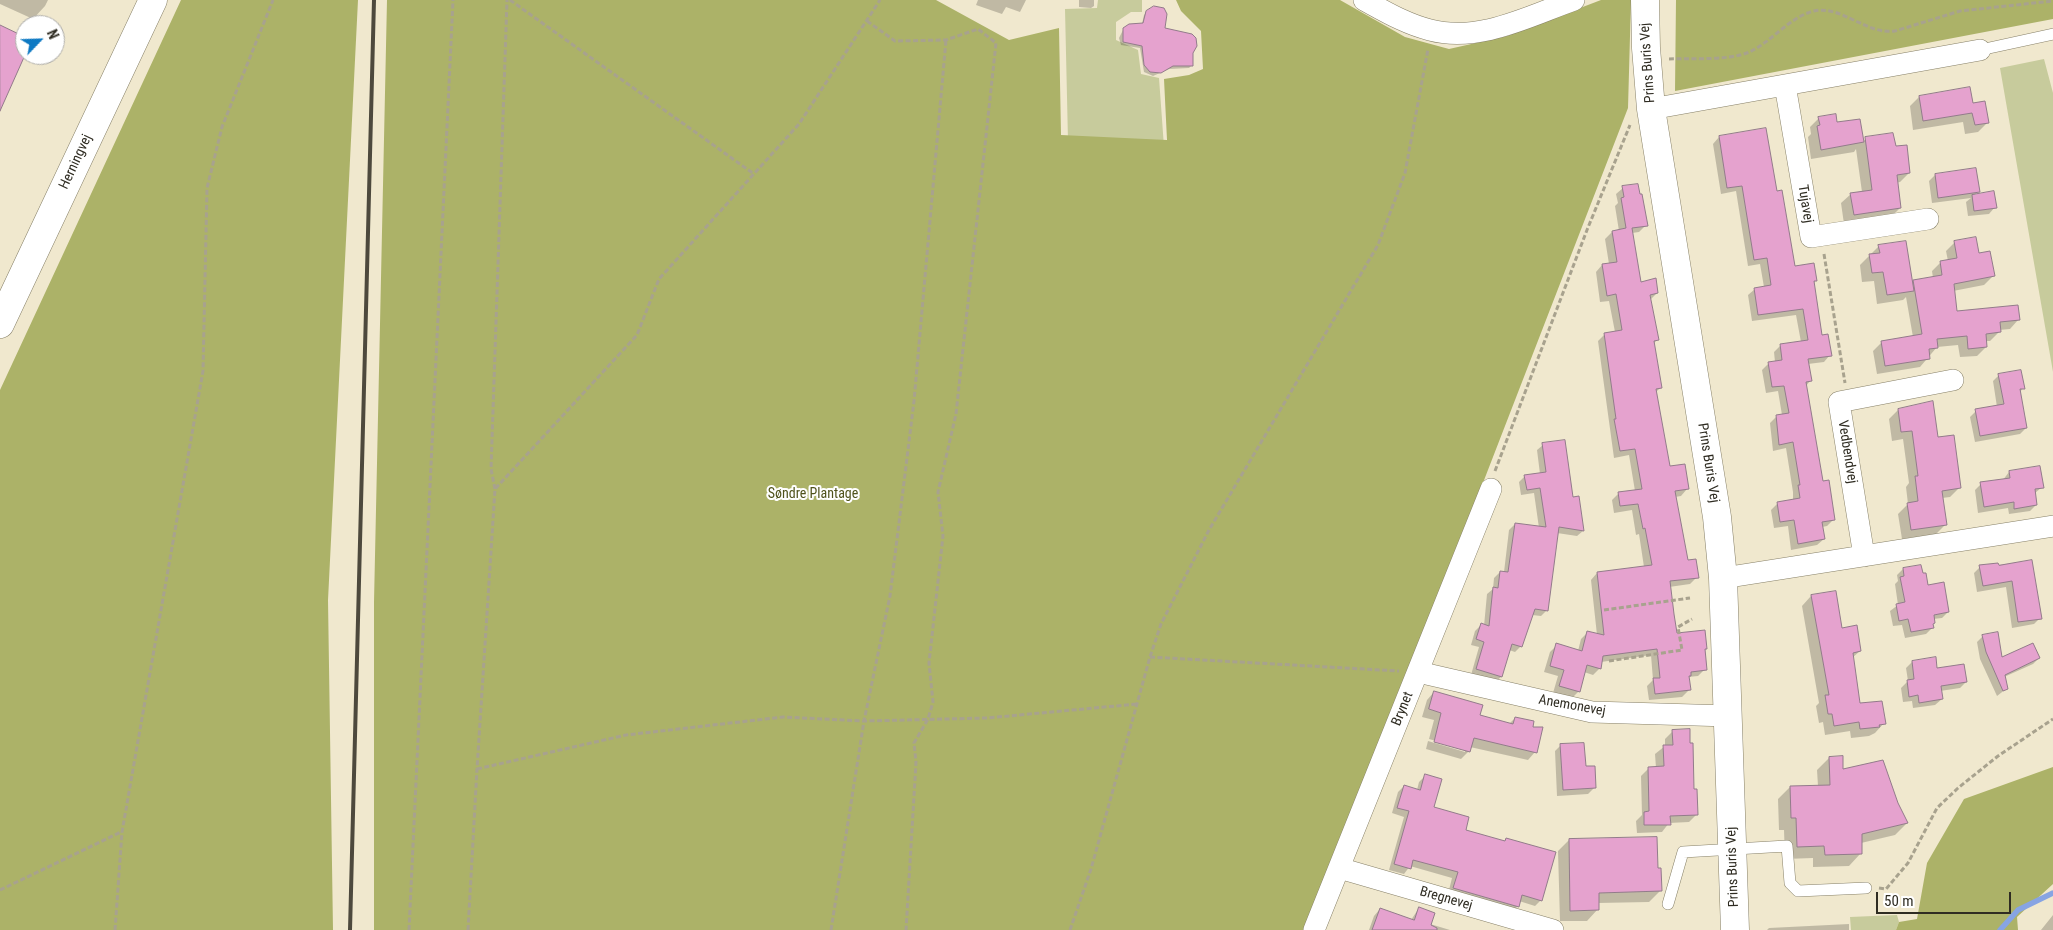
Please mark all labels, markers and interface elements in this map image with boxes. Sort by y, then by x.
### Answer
north arrow [15,15,65,65]
street label: Prins Buris Vej [1637,22,1659,104]
text: N [44,27,62,41]
street label: Herningvej [56,132,96,192]
street label: Tujavej [1794,184,1816,224]
street label: Vedbendvej [1834,419,1860,485]
street label: Prins Buris Vej [1693,422,1723,504]
park label: Søndre Plantage [768,486,858,502]
street label: Brynet [1389,689,1417,729]
street label: Anemonevej [1537,692,1607,720]
street label: Prins Buris Vej [1723,827,1743,907]
scale bar [1878,882,2013,914]
street label: Bregnevej [1418,883,1474,915]
text: 50 m [1884,892,1914,910]

